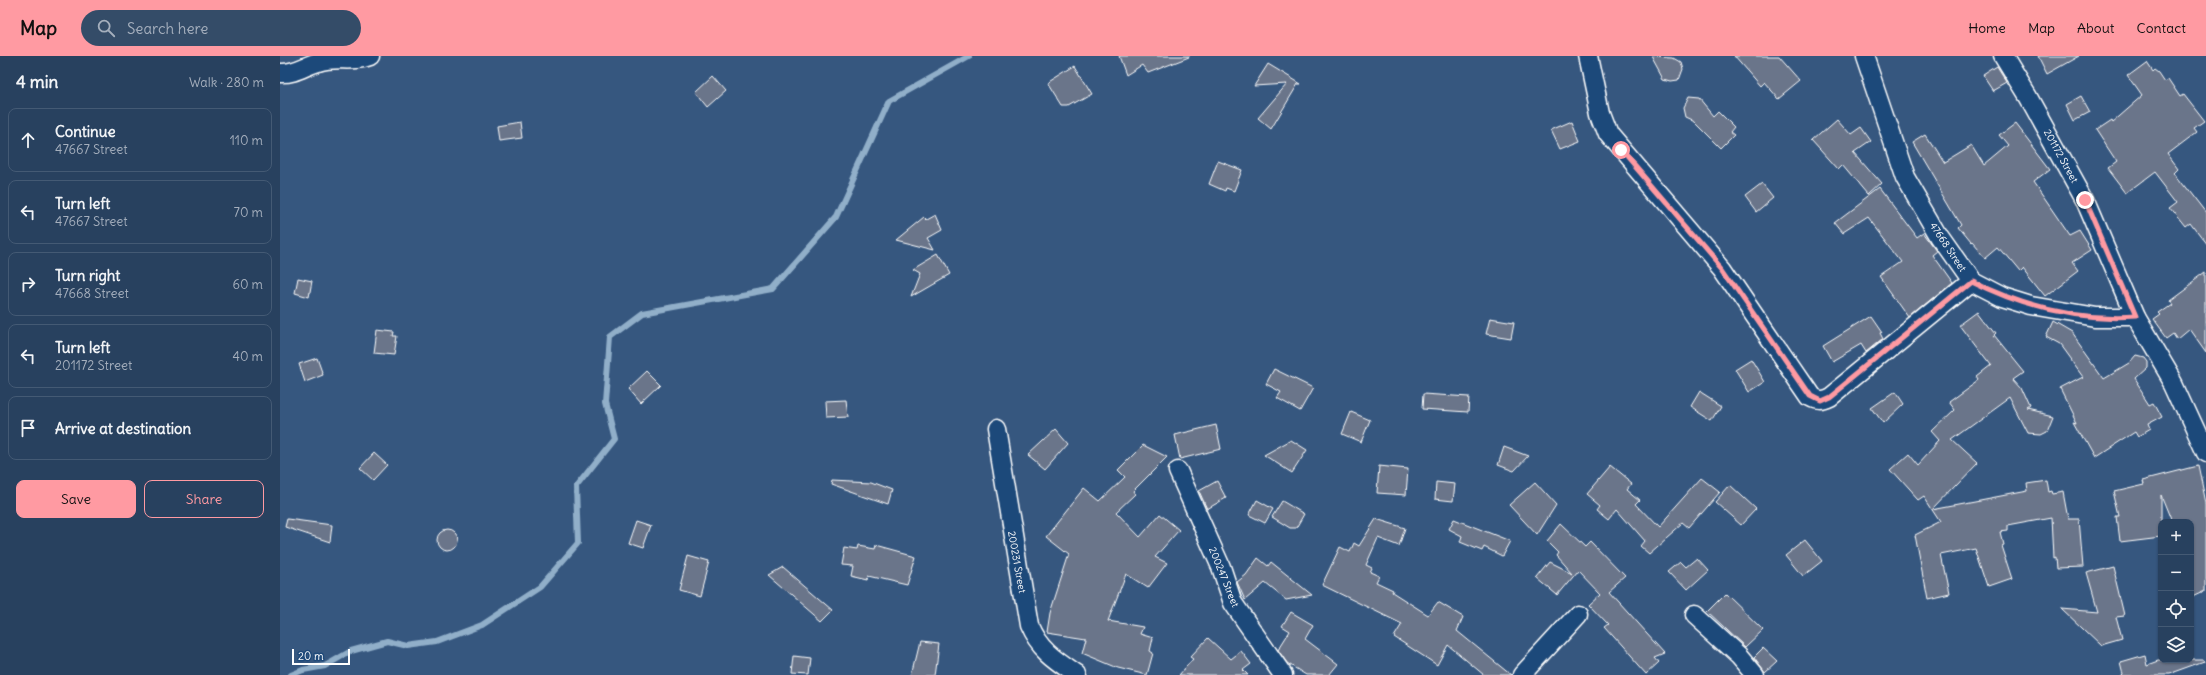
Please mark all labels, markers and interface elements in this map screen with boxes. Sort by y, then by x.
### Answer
search box [81,10,361,46]
text: Map [20,16,57,40]
icon: search [95,17,117,39]
text: Search here [127,19,208,38]
text: Home [1968,19,2006,37]
text: Map [2028,19,2055,37]
text: About [2077,19,2115,37]
text: Contact [2137,19,2186,37]
text: 4 min [16,71,58,93]
text: Walk · 280 m [189,74,264,91]
text: Continue [55,122,116,141]
street label: 201172 Street [2041,127,2081,186]
icon: ahead [17,129,39,151]
text: 110 m [230,132,263,149]
text: 47667 Street [55,141,128,158]
route start [1612,141,1630,159]
route end [2076,191,2094,209]
text: Turn left [55,194,110,213]
icon: left [17,201,39,223]
text: 70 m [234,204,263,221]
text: 47667 Street [55,213,128,230]
street label: 47668 Street [1927,220,1970,275]
text: Turn right [55,266,120,285]
icon: right [17,273,39,295]
text: 60 m [232,276,263,293]
text: 47668 Street [55,285,129,302]
text: Turn left [55,338,110,357]
icon: left [17,345,39,367]
text: 40 m [232,348,263,365]
text: 201172 Street [55,357,132,374]
icon: arrive [17,417,39,439]
text: Arrive at destination [55,419,191,438]
button: Save [16,480,136,518]
button: Share [144,480,264,518]
map controls [2158,519,2194,663]
button: + [2158,519,2194,555]
street label: 200231 Street [1005,530,1029,595]
street label: 200247 Street [1206,545,1242,610]
button: − [2158,555,2194,591]
button: locate [2158,591,2194,627]
button: layers [2158,627,2194,663]
scale bar [292,647,350,666]
text: 20 m [298,649,324,663]

